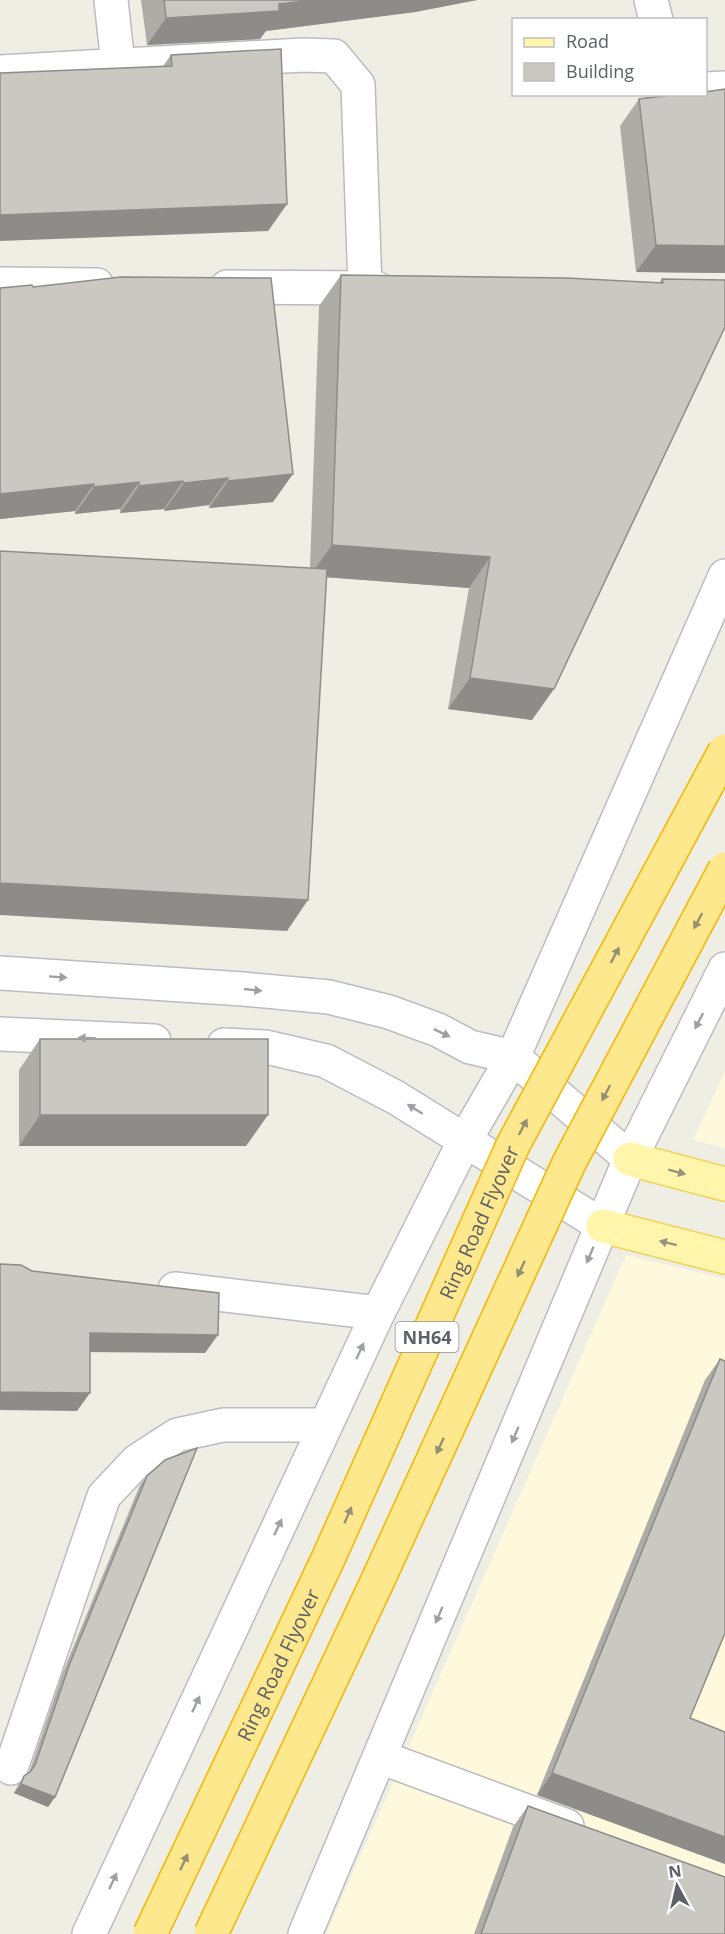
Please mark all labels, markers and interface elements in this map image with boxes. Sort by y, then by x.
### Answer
legend [512,18,707,96]
text: Road [566,29,609,53]
text: Building [566,59,634,83]
one-way arrow [693,912,703,930]
one-way arrow [610,946,620,963]
one-way arrow [49,972,68,981]
one-way arrow [243,985,262,995]
one-way arrow [694,1013,704,1030]
one-way arrow [433,1028,450,1037]
one-way arrow [78,1034,97,1043]
one-way arrow [601,1085,611,1102]
one-way arrow [407,1104,423,1115]
one-way arrow [518,1118,528,1135]
street label: Ring Road Flyover [432,1141,525,1303]
one-way arrow [668,1167,687,1177]
one-way arrow [659,1237,678,1247]
one-way arrow [585,1246,594,1264]
one-way arrow [516,1260,525,1277]
road number: NH64 [396,1322,458,1352]
one-way arrow [356,1342,365,1359]
one-way arrow [510,1426,519,1444]
one-way arrow [434,1437,444,1455]
one-way arrow [343,1505,353,1523]
one-way arrow [273,1519,282,1536]
street label: Ring Road Flyover [230,1584,325,1745]
one-way arrow [435,1606,444,1623]
one-way arrow [191,1696,200,1713]
one-way arrow [180,1854,189,1871]
north arrow [647,1856,707,1916]
text: N [667,1859,683,1883]
one-way arrow [109,1872,118,1889]

